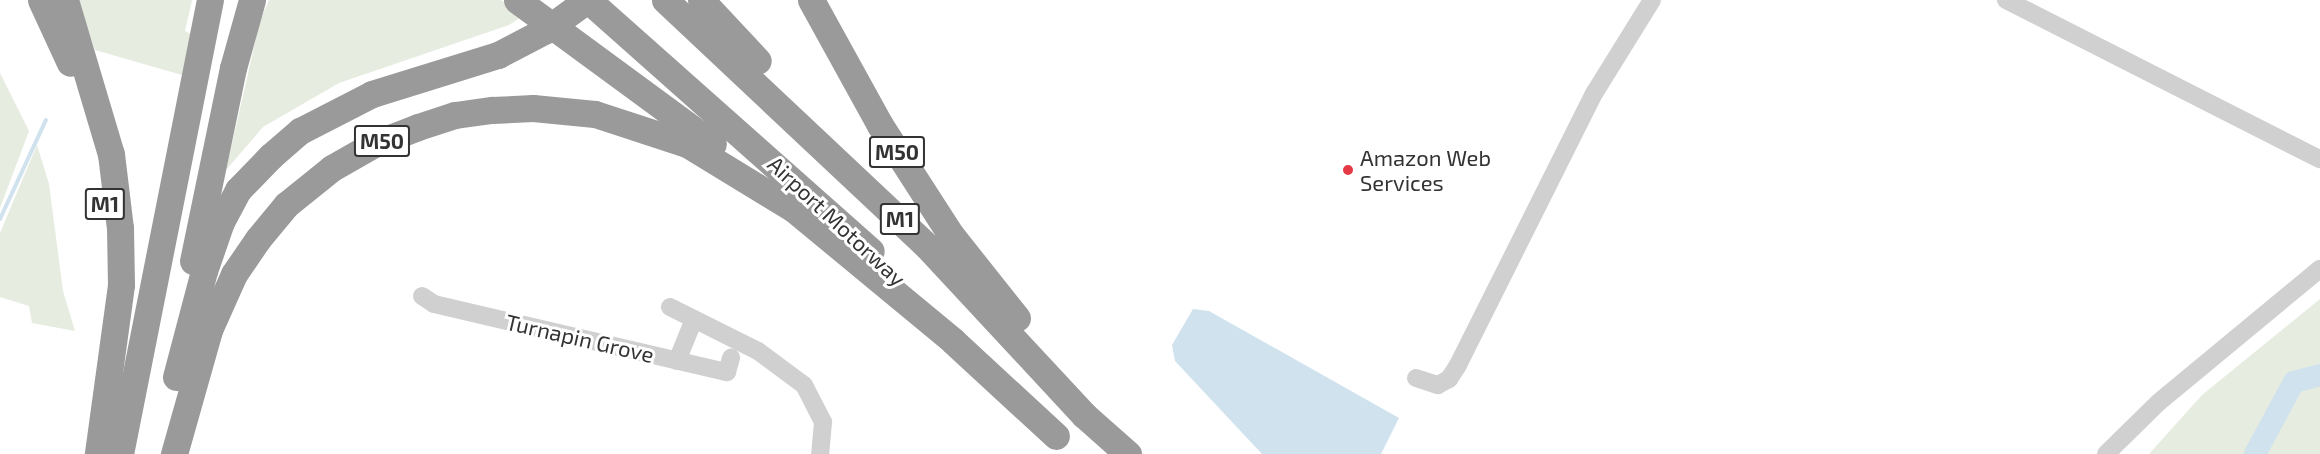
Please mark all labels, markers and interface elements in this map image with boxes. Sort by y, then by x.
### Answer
road number: M50 [354,123,410,159]
road number: M50 [868,134,926,170]
place label: Amazon Web Services [1360,144,1491,196]
street label: Airport Motorway [763,150,911,292]
marker: Amazon Web Services [1341,163,1355,177]
road number: M1 [84,186,126,222]
road number: M1 [879,201,921,237]
street label: Turnapin Grove [503,308,657,368]

